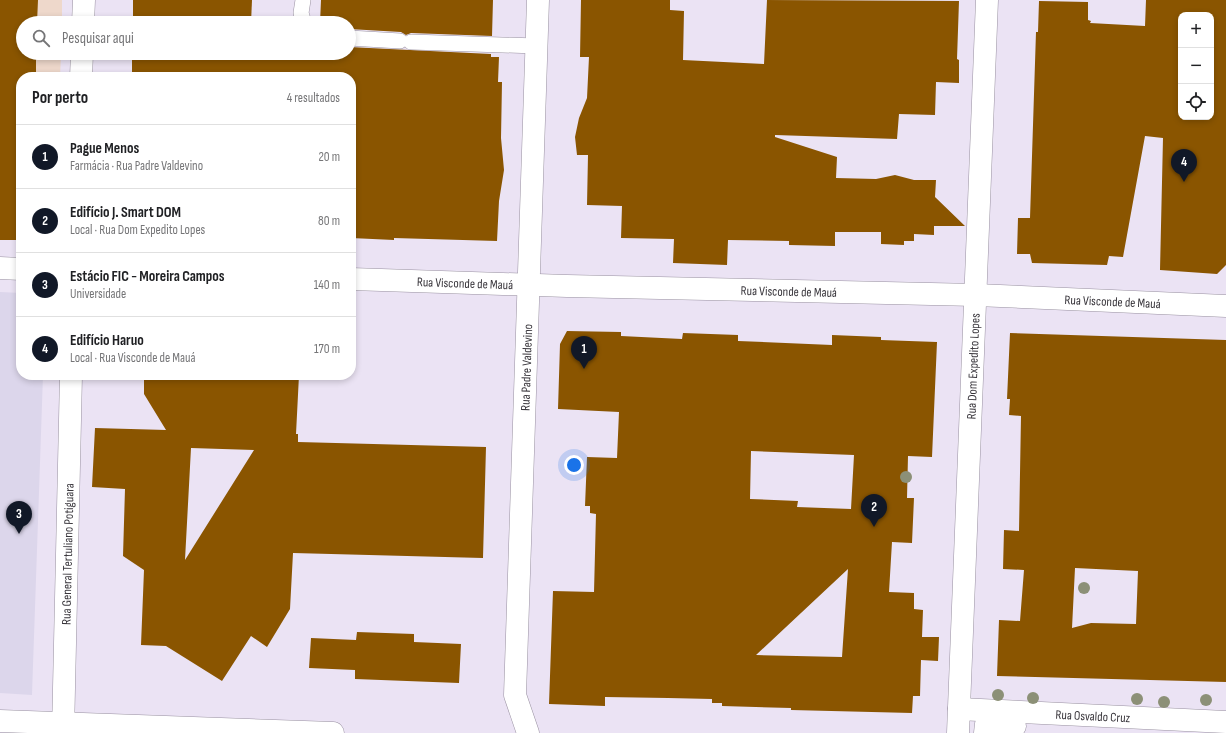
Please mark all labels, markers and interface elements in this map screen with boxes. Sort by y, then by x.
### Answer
map controls [1178,12,1214,120]
button: + [1178,12,1214,48]
search box [16,16,356,60]
icon: search [30,27,52,49]
text: Pesquisar aqui [62,29,134,48]
button: − [1178,48,1214,84]
button: locate [1178,84,1214,120]
text: Por perto [32,88,88,108]
text: 4 resultados [287,90,340,106]
text: Pague Menos [70,139,139,158]
text: 1 [42,149,48,165]
text: 20 m [318,149,340,165]
pin: 4 [1171,149,1197,182]
text: Farmácia · Rua Padre Valdevino [70,158,203,174]
text: Edifício J. Smart DOM [70,203,181,222]
text: 2 [42,213,48,229]
text: 80 m [318,213,340,229]
text: Local · Rua Dom Expedito Lopes [70,222,205,238]
text: Estácio FIC - Moreira Campos [70,267,225,286]
street label: Rua Visconde de Mauá [417,274,513,293]
text: 3 [42,277,48,293]
text: 140 m [314,277,340,293]
street label: Rua Visconde de Mauá [740,283,837,301]
text: Universidade [70,286,126,302]
street label: Rua Visconde de Mauá [1064,292,1161,312]
street label: Rua Dom Expedito Lopes [963,313,984,420]
street label: Rua Padre Valdevino [517,324,536,411]
text: Edifício Haruo [70,331,144,350]
pin: 1 [571,336,597,369]
text: 4 [42,341,48,357]
text: 170 m [314,341,340,357]
text: Local · Rua Visconde de Mauá [70,350,195,366]
your location [564,455,584,475]
street label: Rua General Tertuliano Potiguara [58,483,78,625]
pin: 2 [861,494,887,527]
pin: 3 [6,501,32,534]
street label: Rua Osvaldo Cruz [1055,707,1131,726]

